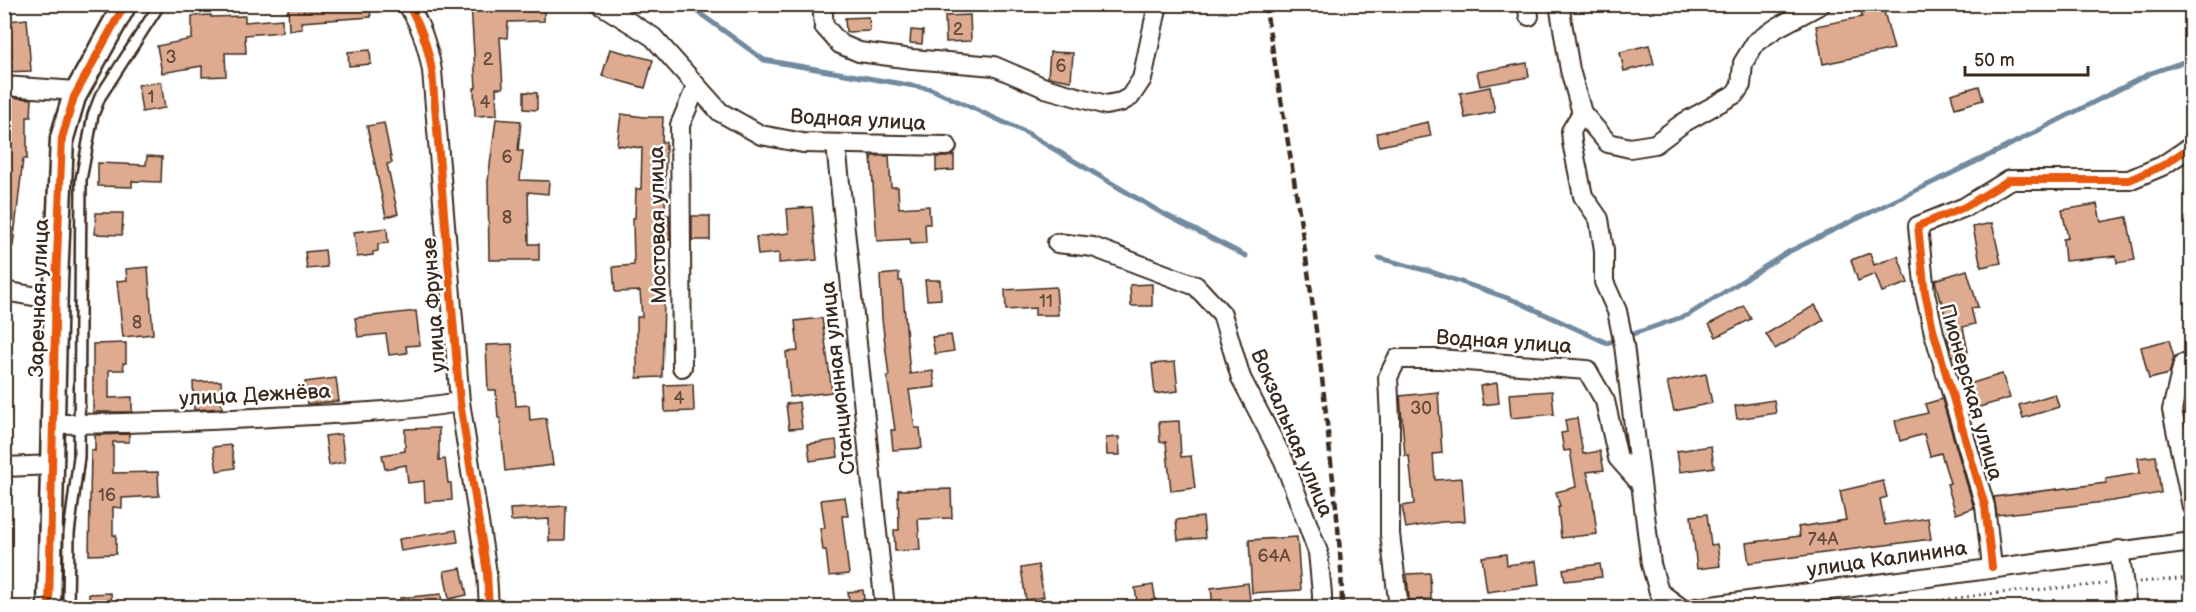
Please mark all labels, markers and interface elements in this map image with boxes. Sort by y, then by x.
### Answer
house number: 2 [953,19,964,40]
scale bar [1965,39,2088,77]
house number: 3 [165,47,177,68]
house number: 2 [483,49,494,70]
text: 50 m [1974,50,2015,71]
house number: 6 [1056,56,1067,77]
house number: 1 [148,87,154,108]
house number: 4 [480,92,491,113]
street label: Водная улица [789,104,927,136]
street label: Мостовая улица [644,145,672,304]
house number: 6 [502,147,513,168]
house number: 8 [502,207,512,228]
street label: Заречная улица [24,218,54,378]
street label: улица Фрунзе [417,236,451,373]
street label: Станционная улица [815,279,861,476]
house number: 11 [1039,291,1053,312]
street label: Пионерская улица [1934,301,2008,484]
house number: 8 [132,312,142,333]
street label: Водная улица [1435,325,1573,359]
street label: Вокзальная улица [1245,345,1339,521]
street label: улица Дежнёва [179,379,332,411]
house number: 4 [674,388,685,409]
house number: 30 [1410,398,1432,419]
house number: 16 [98,485,116,506]
house number: 74А [1808,529,1838,550]
street label: улица Калинина [1805,535,1969,583]
house number: 64А [1258,546,1291,567]

